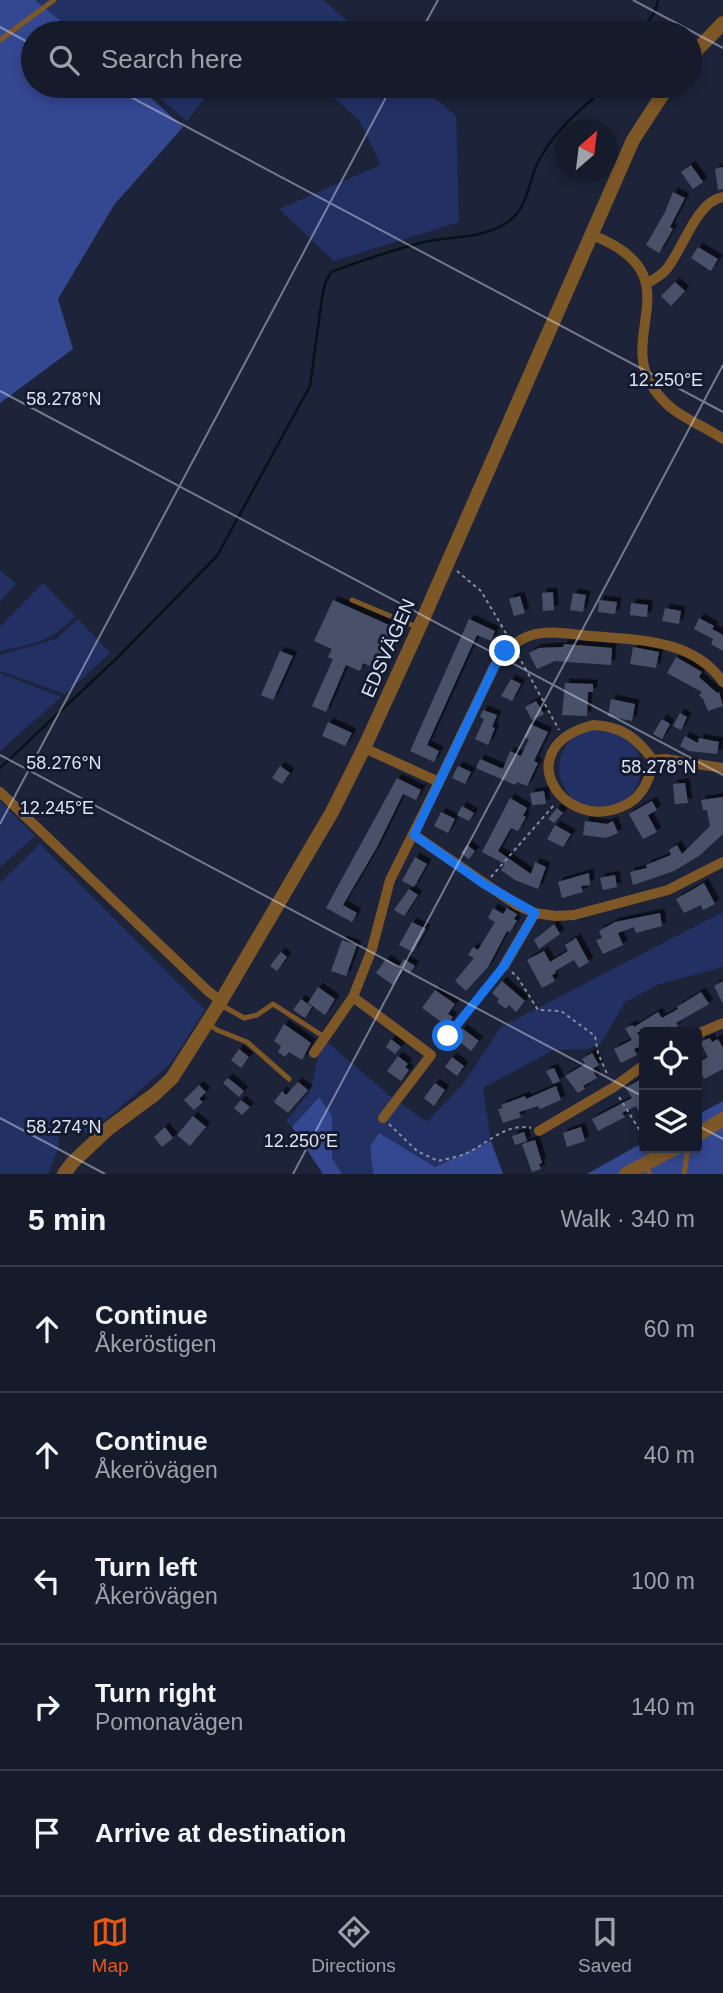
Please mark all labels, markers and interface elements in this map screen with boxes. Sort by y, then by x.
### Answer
search box [21,21,702,98]
icon: search [45,41,83,79]
text: Search here [101,44,243,74]
north arrow [555,119,618,182]
text: 12.250°E [629,370,703,390]
text: 58.278°N [26,389,102,409]
street label: EDSVÄGEN [357,595,419,701]
route end [489,635,520,666]
text: 58.276°N [26,753,102,773]
text: 58.278°N [621,757,697,777]
text: 12.245°E [20,798,94,818]
route start [432,1020,463,1051]
map controls [639,1027,702,1153]
button: locate [639,1027,702,1090]
button: layers [639,1090,702,1153]
text: 58.274°N [26,1117,102,1137]
text: 12.250°E [264,1131,338,1151]
text: 5 min [28,1203,106,1236]
text: Walk · 340 m [560,1206,695,1232]
text: Continue [95,1300,208,1330]
icon: ahead [28,1310,66,1348]
text: 60 m [644,1316,695,1342]
text: Åkeröstigen [95,1331,216,1357]
text: Continue [95,1426,208,1456]
icon: ahead [28,1436,66,1474]
text: 40 m [644,1442,695,1468]
text: Åkerövägen [95,1457,218,1483]
text: Turn left [95,1552,197,1582]
icon: left [28,1562,66,1600]
text: 100 m [631,1568,695,1594]
text: Åkerövägen [95,1583,218,1609]
text: Turn right [95,1678,216,1708]
icon: right [28,1688,66,1726]
text: 140 m [631,1694,695,1720]
text: Pomonavägen [95,1709,243,1735]
icon: arrive [28,1814,66,1852]
text: Arrive at destination [95,1818,346,1848]
tab: Map [91,1913,129,1977]
tab: Directions [311,1913,396,1977]
tab: Saved [578,1913,632,1977]

